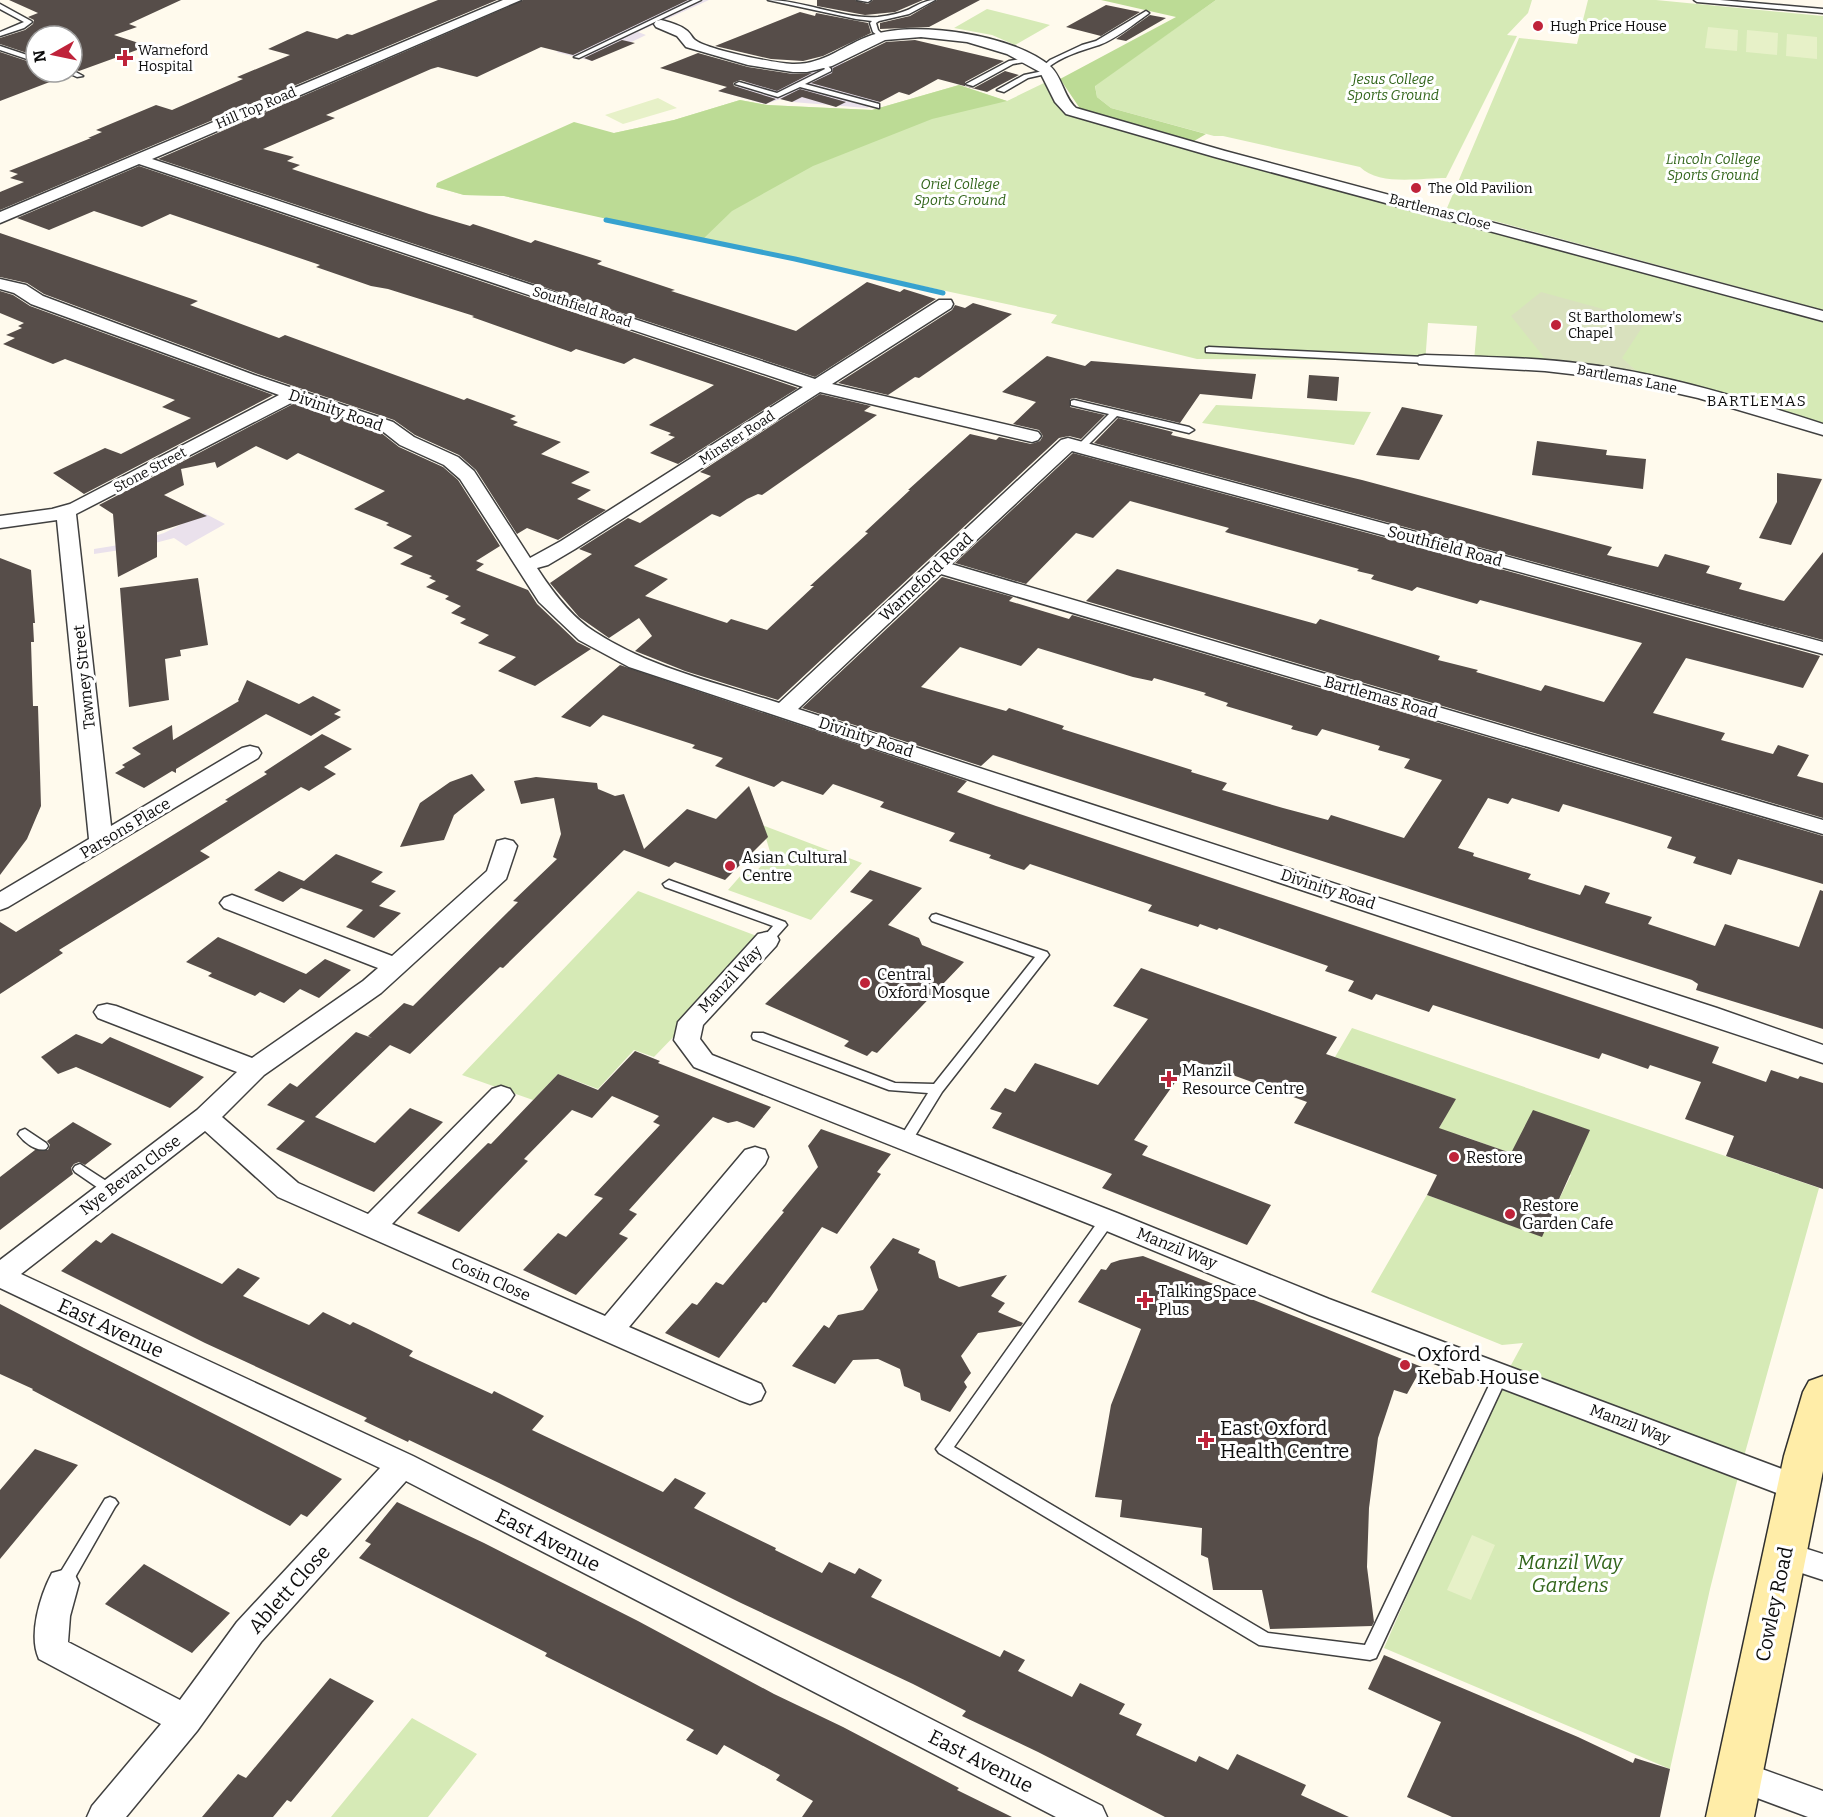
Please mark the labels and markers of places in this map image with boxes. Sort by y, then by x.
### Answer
place label: Hugh Price House [1550,18,1667,35]
marker: Hugh Price House [1531,19,1545,33]
place label: Warneford Hospital [138,42,208,75]
marker: Warneford Hospital [116,49,134,67]
place label: The Old Pavilion [1428,180,1533,197]
marker: The Old Pavilion [1409,181,1423,195]
place label: St Bartholomew's Chapel [1568,309,1682,342]
marker: St Bartholomew's Chapel [1549,318,1563,332]
place label: Asian Cultural Centre [742,848,848,885]
marker: Asian Cultural Centre [723,859,737,873]
place label: Central Oxford Mosque [877,965,990,1002]
marker: Central Oxford Mosque [858,976,872,990]
place label: Manzil Resource Centre [1182,1061,1304,1098]
marker: Manzil Resource Centre [1160,1070,1178,1088]
place label: Restore [1466,1148,1523,1167]
marker: Restore [1447,1150,1461,1164]
place label: Restore Garden Cafe [1522,1196,1614,1233]
marker: Restore Garden Cafe [1503,1207,1517,1221]
place label: TalkingSpace Plus [1158,1282,1257,1319]
marker: TalkingSpace Plus [1136,1291,1154,1309]
place label: Oxford Kebab House [1417,1342,1539,1389]
marker: Oxford Kebab House [1398,1358,1412,1372]
place label: East Oxford Health Centre [1220,1416,1349,1463]
marker: East Oxford Health Centre [1197,1431,1215,1449]

